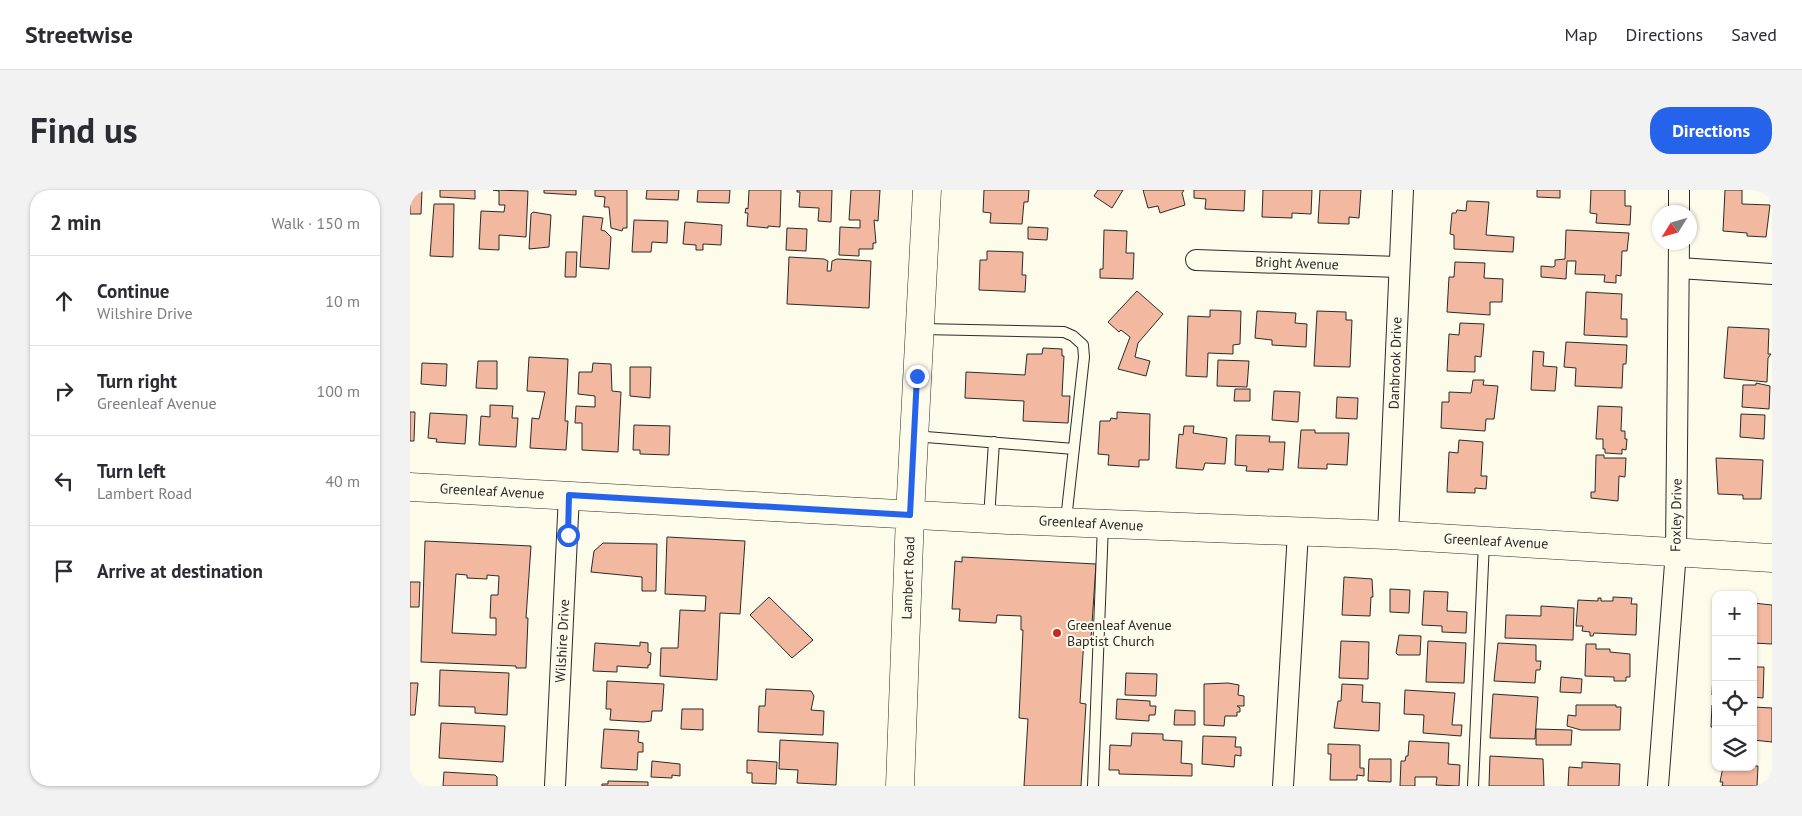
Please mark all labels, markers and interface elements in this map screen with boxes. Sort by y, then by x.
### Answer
text: Streetwise [25,19,133,50]
text: Map [1565,23,1597,46]
text: Directions [1625,23,1703,46]
text: Saved [1731,23,1777,46]
text: Find us [30,107,138,153]
button: Directions [1650,107,1772,154]
north arrow [1652,205,1697,250]
text: 2 min [50,209,101,236]
text: Walk · 150 m [271,213,360,233]
street label: Bright Avenue [1255,253,1339,273]
text: Continue [97,279,169,303]
icon: ahead [50,287,78,315]
text: 10 m [325,291,360,311]
text: Wilshire Drive [97,303,193,323]
street label: Danbrook Drive [1384,316,1406,410]
route end [906,365,929,388]
text: Turn right [97,369,177,393]
icon: right [50,377,78,405]
text: 100 m [317,381,360,401]
text: Greenleaf Avenue [97,393,217,413]
text: Turn left [97,459,166,483]
icon: left [50,467,78,495]
text: 40 m [325,471,360,491]
street label: Foxley Drive [1666,478,1686,552]
street label: Greenleaf Avenue [439,479,545,503]
text: Lambert Road [97,483,192,503]
street label: Greenleaf Avenue [1038,511,1144,535]
route start [557,524,580,547]
street label: Greenleaf Avenue [1443,529,1549,553]
street label: Lambert Road [898,536,918,620]
icon: arrive [50,557,78,585]
text: Arrive at destination [97,559,263,583]
map controls [1712,591,1757,771]
button: + [1712,591,1757,636]
street label: Wilshire Drive [551,599,573,683]
place label: Greenleaf Avenue Baptist Church [1067,616,1172,650]
marker: Greenleaf Avenue Baptist Church [1051,627,1063,639]
button: − [1712,636,1757,681]
button: locate [1712,681,1757,726]
button: layers [1712,726,1757,771]

